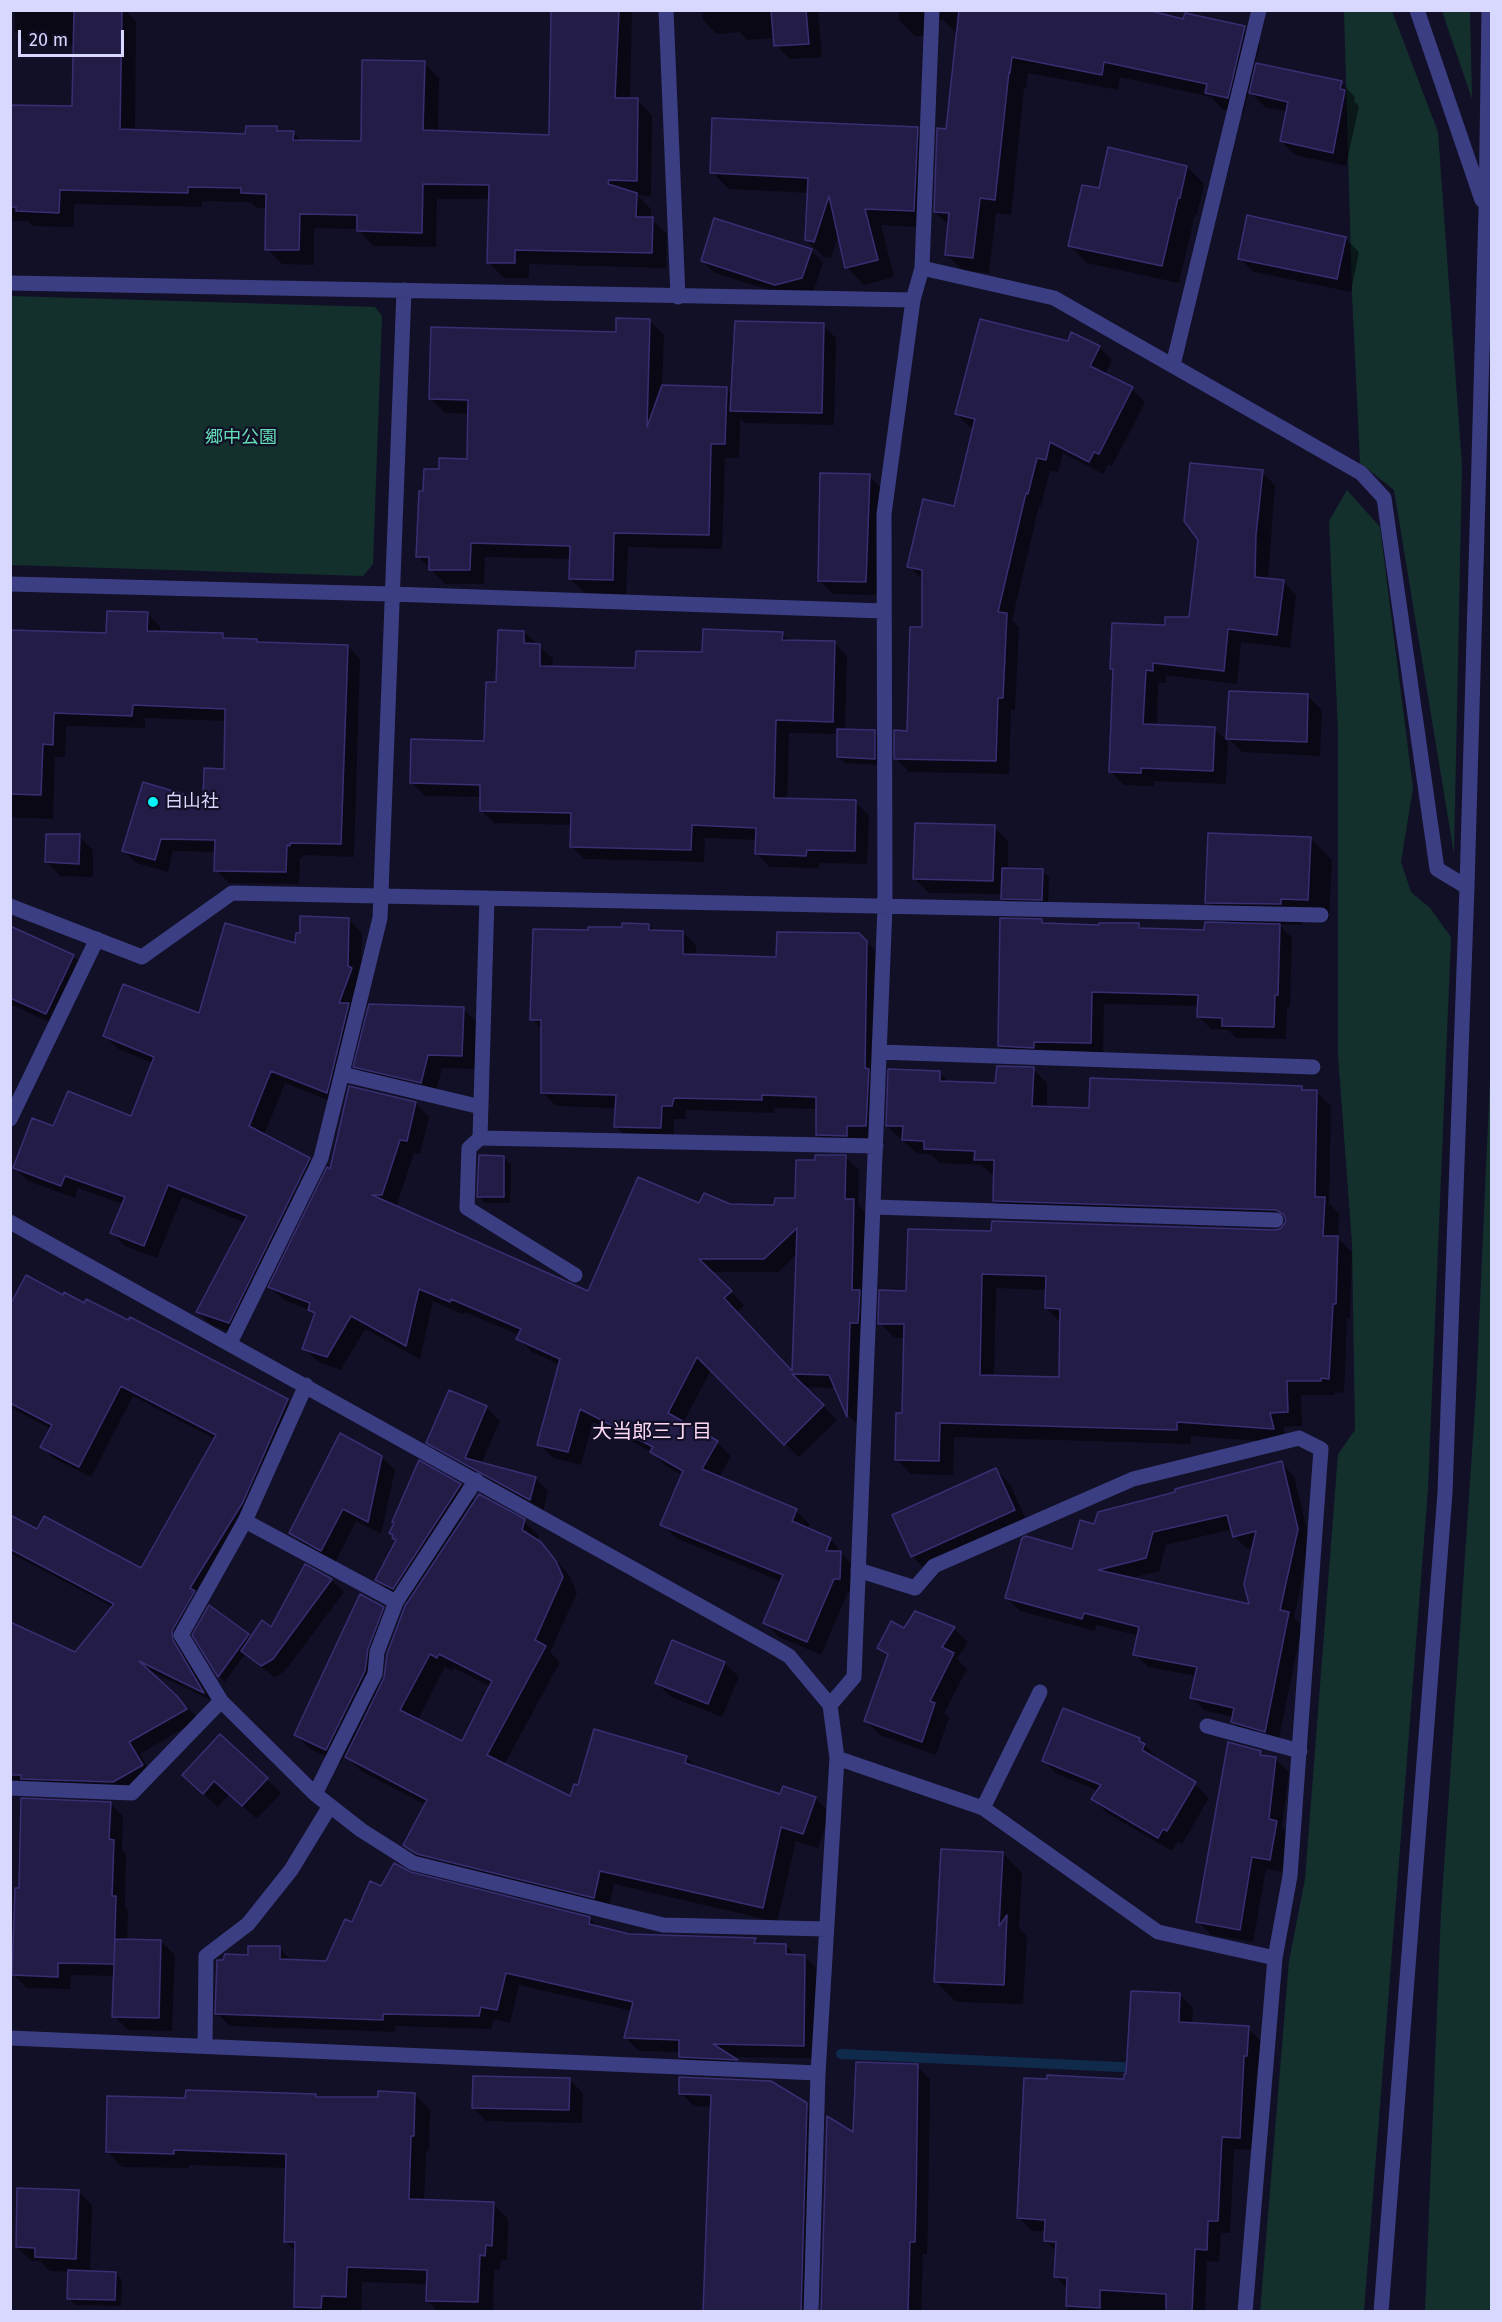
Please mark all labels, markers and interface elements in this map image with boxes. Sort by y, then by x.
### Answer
scale bar [21,18,128,56]
text: 20 m [29,29,68,51]
park label: 郷中公園 [205,427,277,449]
place label: 白山社 [165,791,219,813]
marker: 白山社 [146,795,160,809]
district label: 大当郎三丁目 [592,1420,712,1444]

